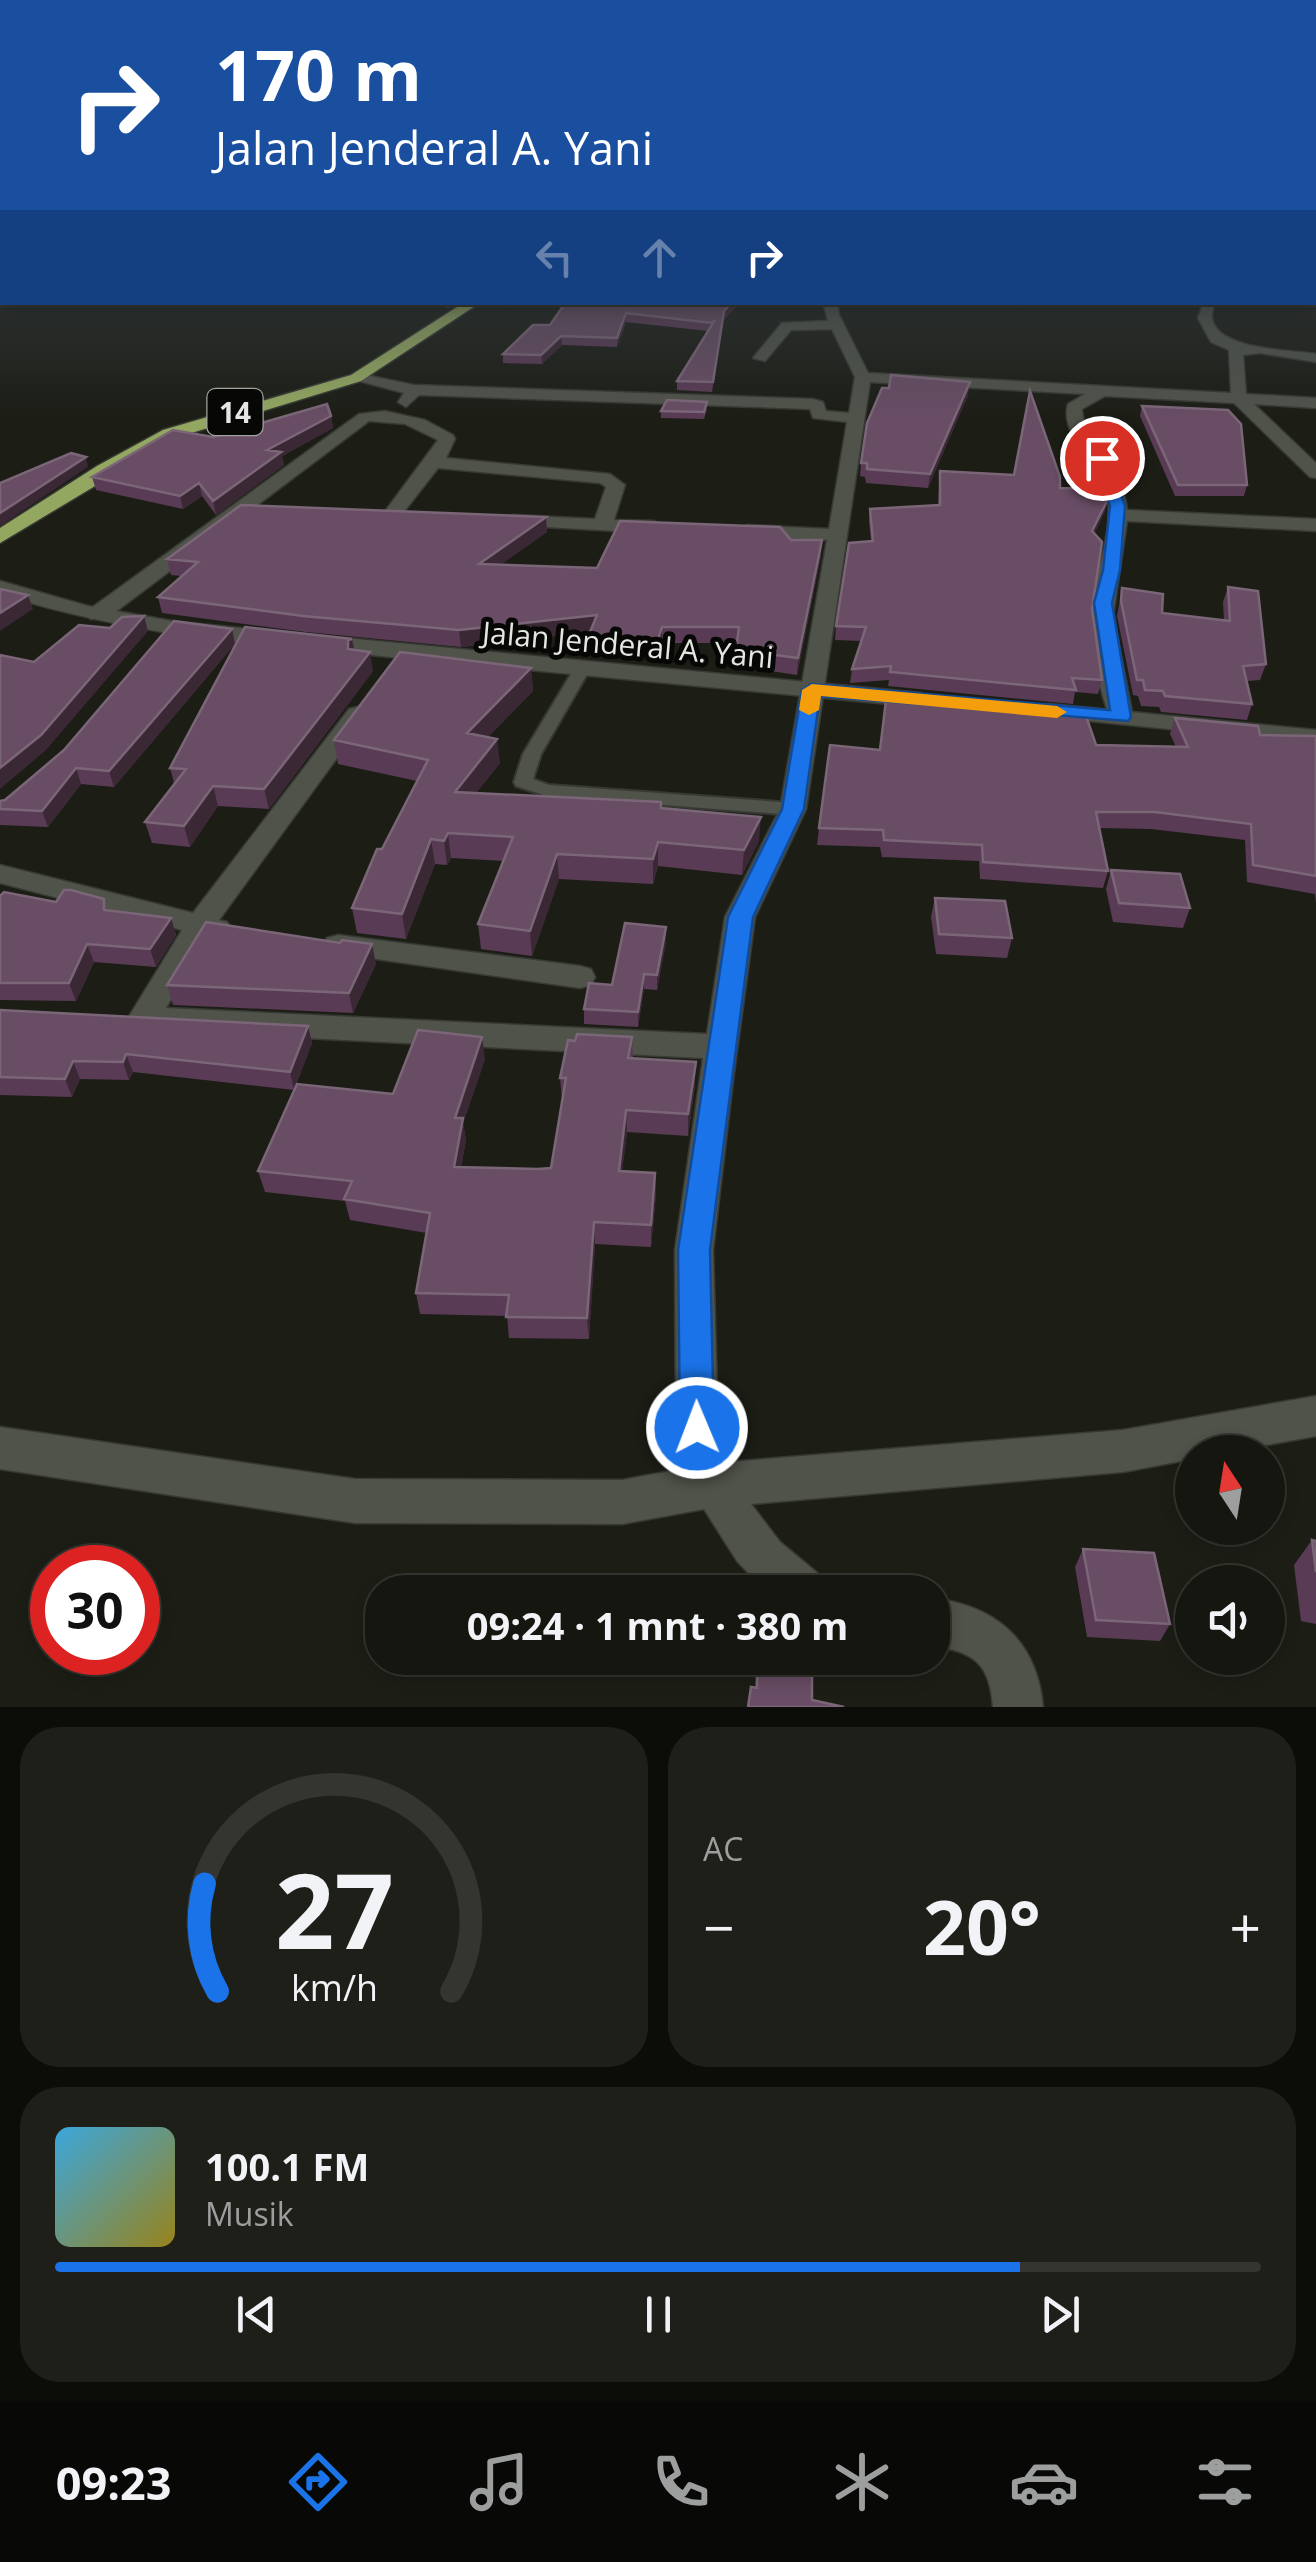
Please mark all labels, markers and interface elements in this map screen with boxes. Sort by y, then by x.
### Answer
text: 170 m [215,26,422,122]
icon: right [50,40,180,170]
text: Jalan Jenderal A. Yani [215,117,653,178]
icon: left [527,230,582,285]
icon: ahead [632,230,687,285]
icon: right [737,230,792,285]
road number: 14 [208,389,262,435]
pin [1060,416,1145,501]
icon: arrive [1075,431,1130,486]
street label: Jalan Jenderal A. Yani [478,611,775,677]
position arrow [645,1376,749,1480]
north arrow [1175,1435,1285,1545]
map controls [1175,1435,1285,1675]
speed limit sign: 30 [30,1545,160,1675]
button: sound [1175,1565,1285,1675]
text: 09:24 · 1 mnt · 380 m [467,1599,848,1651]
text: AC [703,1827,743,1870]
text: 27 [275,1838,393,1979]
text: 20° [923,1875,1041,1977]
text: − [703,1889,734,1964]
text: + [1230,1889,1261,1964]
text: km/h [291,1963,377,2011]
text: 100.1 FM [205,2140,369,2192]
text: Musik [205,2192,294,2235]
icon: previous [229,2287,284,2342]
icon: pause [631,2287,686,2342]
icon: next [1033,2287,1088,2342]
icon: directions [283,2447,353,2517]
icon: music [464,2447,534,2517]
icon: phone [646,2447,716,2517]
icon: climate [827,2447,897,2517]
icon: car [1009,2447,1079,2517]
icon: filters [1190,2447,1260,2517]
text: 09:23 [56,2452,171,2513]

